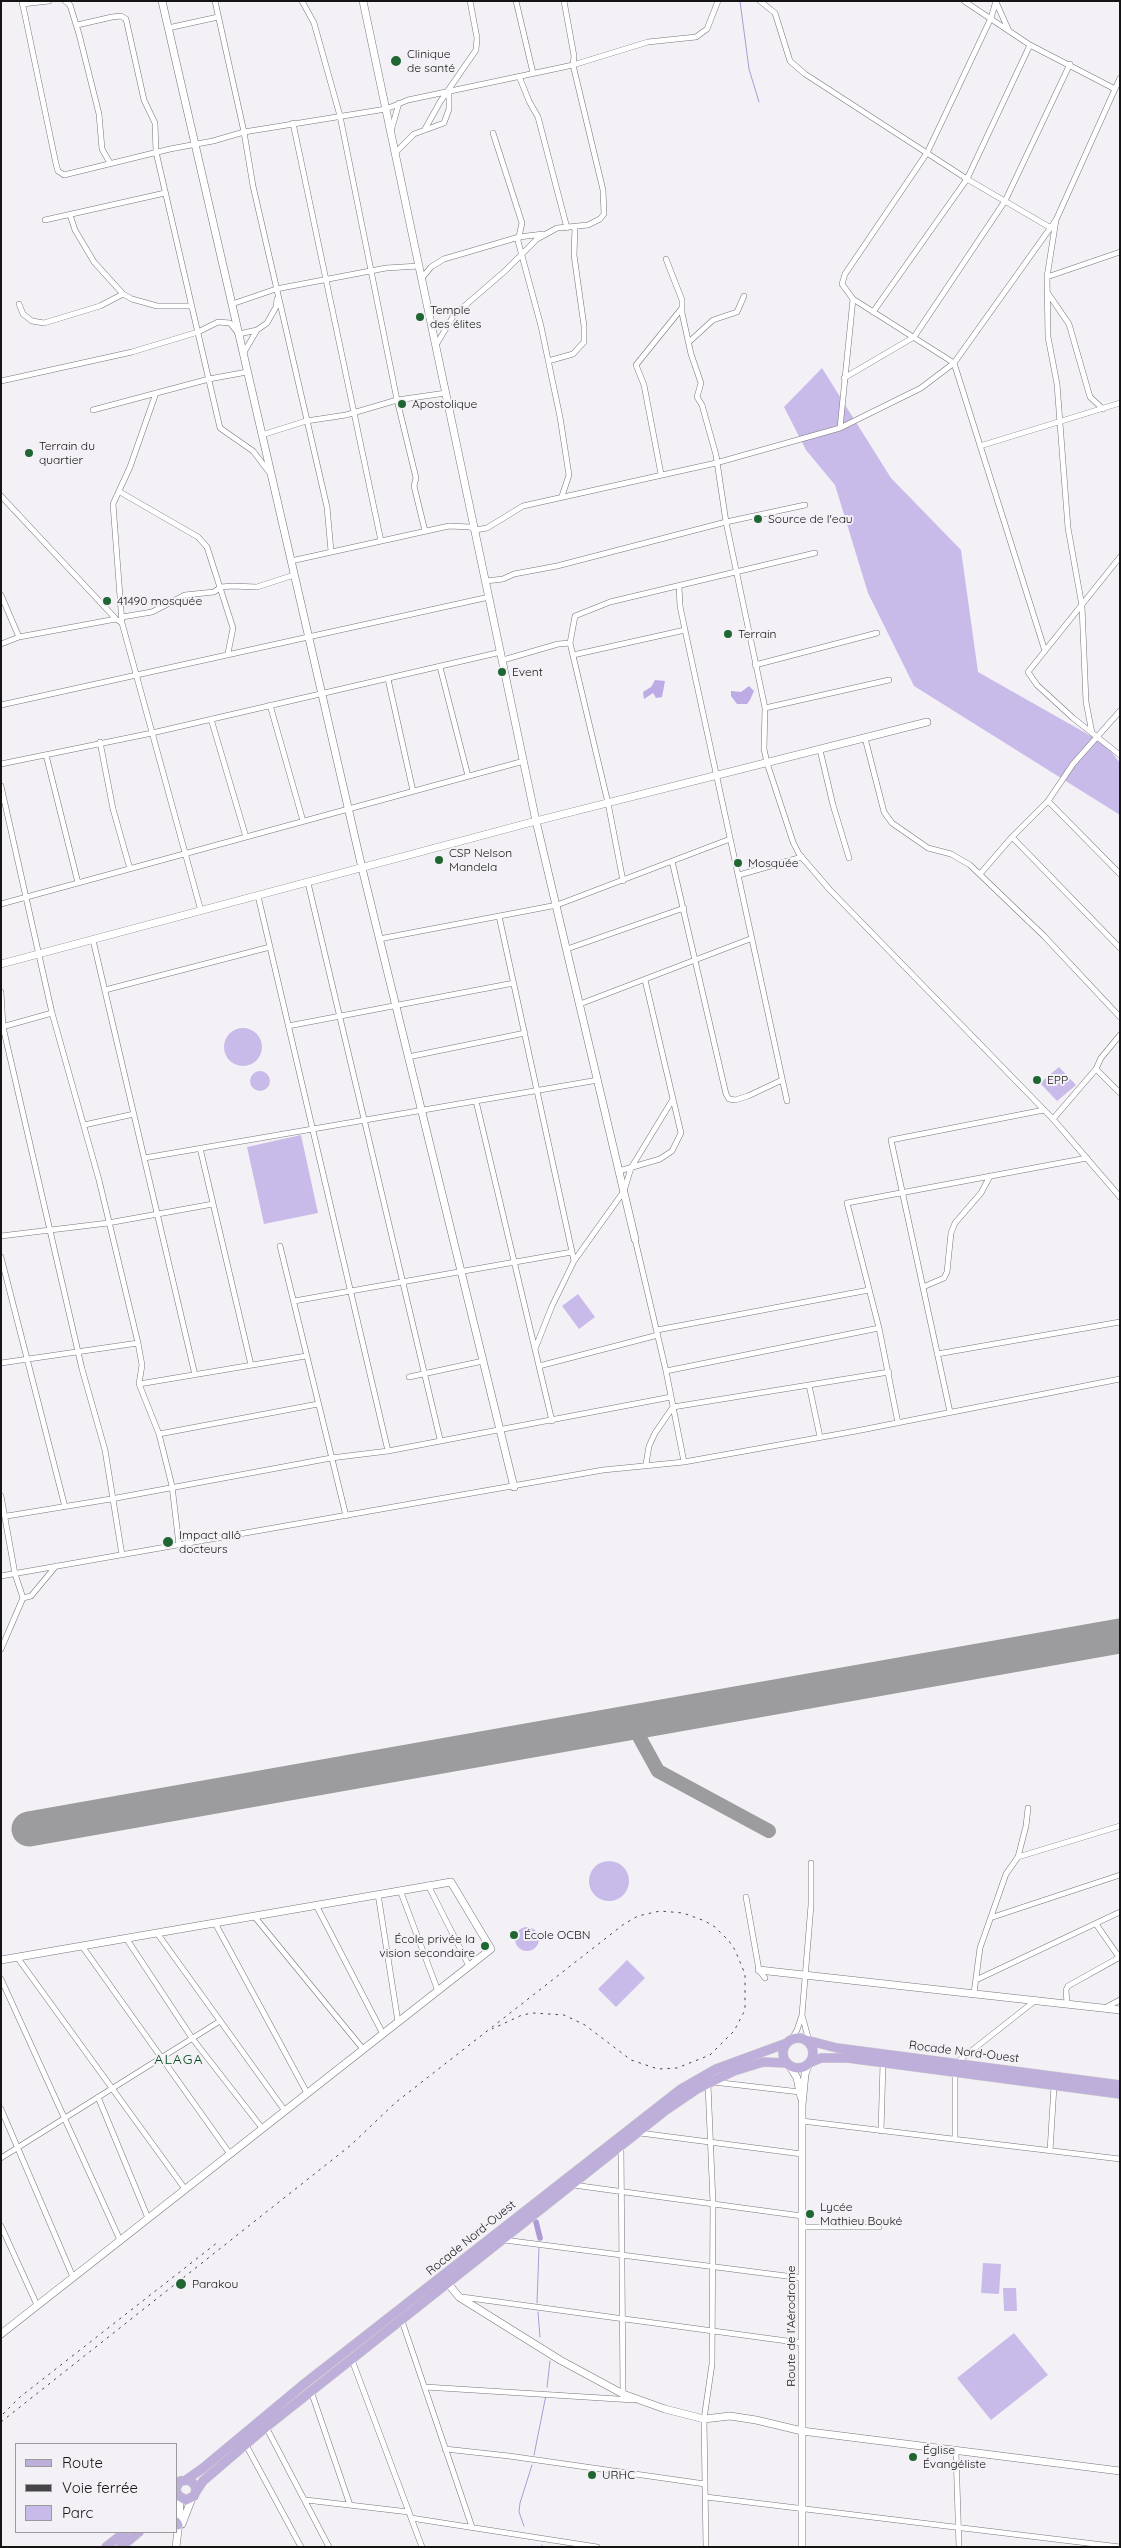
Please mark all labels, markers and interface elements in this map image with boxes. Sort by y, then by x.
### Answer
place label: Clinique de santé [407,47,455,75]
marker: Clinique de santé [389,54,403,68]
place label: Temple des élites [430,303,481,331]
marker: Temple des élites [414,311,426,323]
place label: Apostolique [412,397,477,411]
marker: Apostolique [396,398,408,410]
place label: Terrain du quartier [39,439,95,467]
marker: Terrain du quartier [23,447,35,459]
place label: Source de l'eau [768,512,853,526]
marker: Source de l'eau [752,513,764,525]
place label: 41490 mosquée [117,594,202,608]
marker: 41490 mosquée [101,595,113,607]
place label: Terrain [738,627,776,641]
marker: Terrain [722,628,734,640]
place label: Event [512,665,543,679]
marker: Event [496,666,508,678]
place label: CSP Nelson Mandela [449,846,512,874]
marker: CSP Nelson Mandela [433,854,445,866]
place label: Mosquée [748,856,798,870]
marker: Mosquée [732,857,744,869]
place label: EPP [1047,1073,1068,1087]
marker: EPP [1031,1074,1043,1086]
place label: Impact allô docteurs [179,1528,241,1556]
marker: Impact allô docteurs [161,1535,175,1549]
place label: École OCBN [524,1928,591,1942]
marker: École OCBN [508,1929,520,1941]
place label: École privée la vision secondaire [379,1932,475,1960]
marker: École privée la vision secondaire [479,1940,491,1952]
street label: Rocade Nord-Ouest [908,2038,1020,2066]
district label: ALAGA [154,2052,204,2068]
street label: Rocade Nord-Ouest [423,2198,519,2278]
place label: Lycée Mathieu Bouké [820,2200,902,2228]
marker: Lycée Mathieu Bouké [804,2208,816,2220]
street label: Route de l'Aérodrome [784,2265,798,2387]
marker: Parakou [174,2277,188,2291]
place label: Parakou [192,2277,238,2291]
legend [15,2443,178,2533]
place label: Église Évangéliste [923,2443,986,2471]
marker: Église Évangéliste [907,2451,919,2463]
text: Route [62,2453,103,2472]
place label: URHC [602,2468,635,2482]
marker: URHC [586,2469,598,2481]
text: Voie ferrée [62,2478,138,2497]
text: Parc [62,2503,93,2522]

